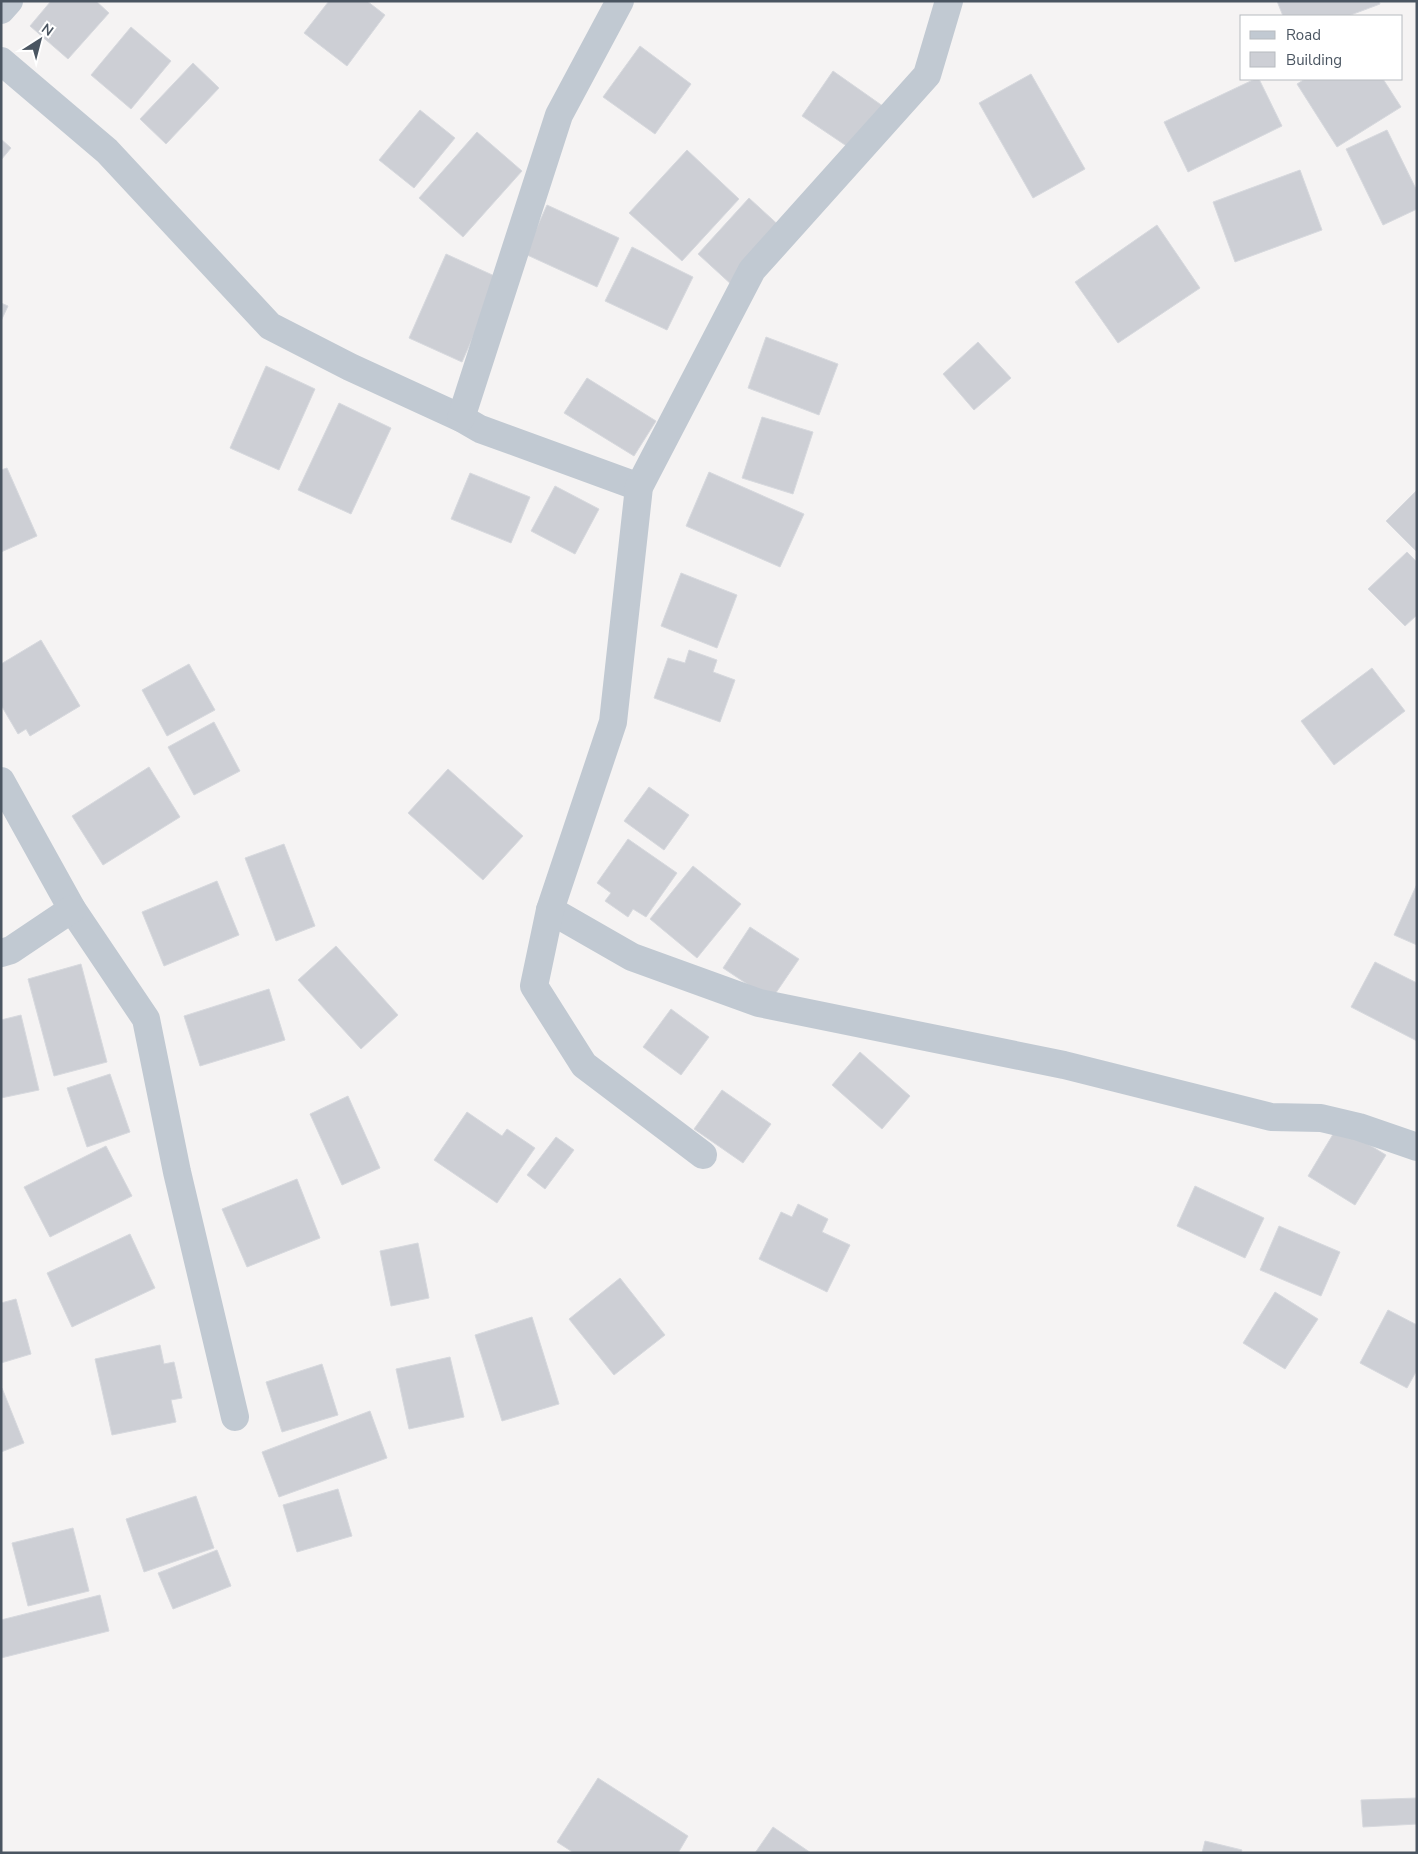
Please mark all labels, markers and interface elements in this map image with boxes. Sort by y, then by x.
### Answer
north arrow [15,15,65,65]
legend [1240,15,1403,80]
text: N [38,19,57,41]
text: Road [1286,25,1321,45]
text: Building [1286,50,1342,70]

